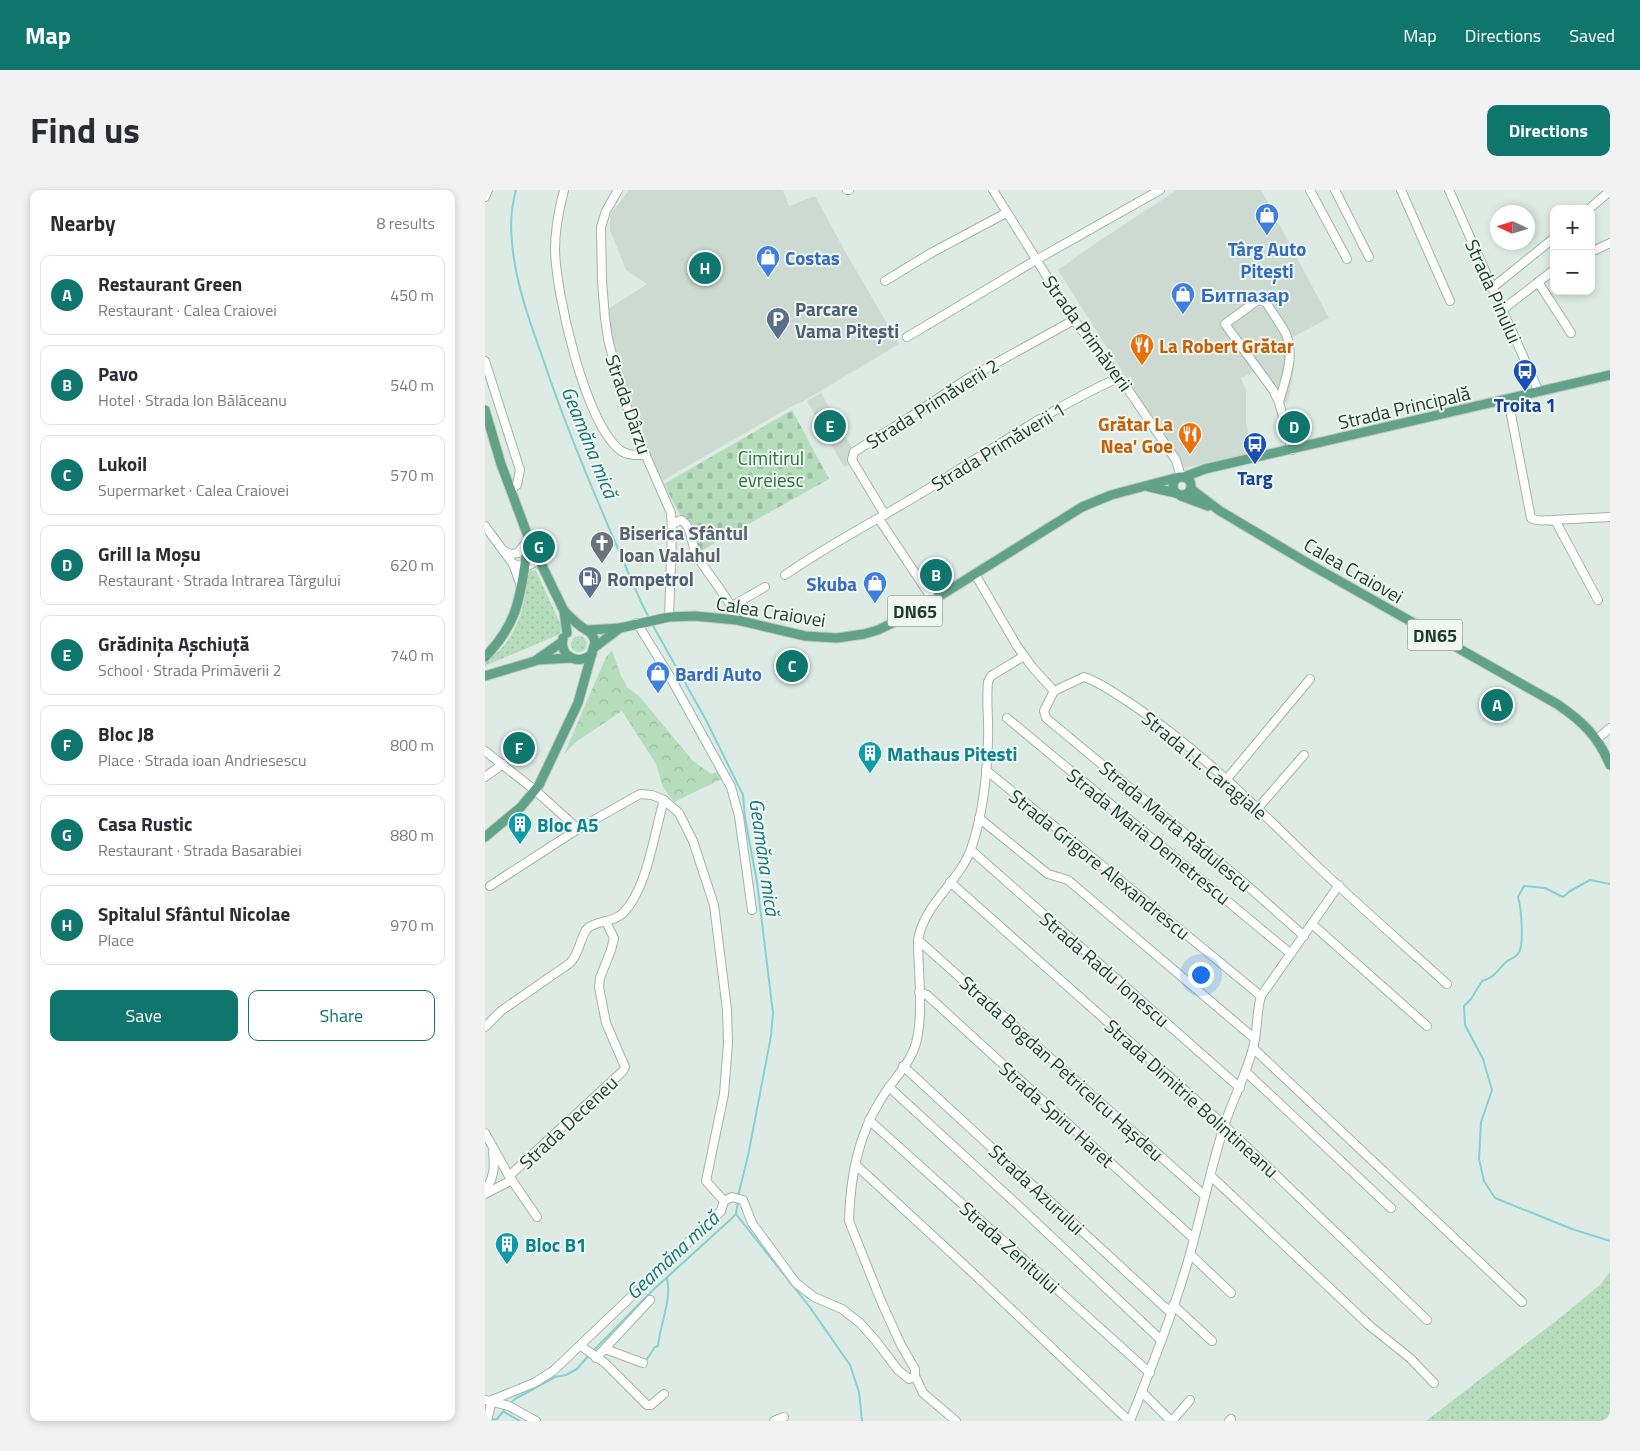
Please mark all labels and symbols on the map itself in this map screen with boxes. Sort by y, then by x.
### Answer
shop icon: Târg Auto Pitești [1254,202,1280,236]
north arrow [1490,205,1535,250]
place label: Târg Auto Pitești [1228,234,1306,285]
street label: Strada Pinului [1458,234,1530,348]
place label: Costas [785,243,840,272]
shop icon: Costas [755,244,781,278]
pin: H [689,249,721,287]
street label: Strada Primăverii [1036,269,1140,397]
place label: Битпазар [1201,280,1289,309]
shop icon: Битпазар [1170,281,1196,315]
place label: Parcare Vama Pitești [795,294,899,345]
parking icon: Parcare Vama Pitești [765,306,791,340]
place label: La Robert Grătar [1159,331,1294,360]
restaurant icon: La Robert Grătar [1129,332,1155,366]
street label: Strada Dârzu [598,350,660,458]
street label: Strada Primăverii 2 [860,350,1004,456]
bus stop icon: Troita 1 [1512,358,1538,392]
street label: Strada Principală [1335,378,1473,436]
water label: Geamăna mică [554,381,627,504]
place label: Troita 1 [1494,390,1556,419]
street label: Strada Primăverii 1 [925,394,1071,498]
pin: E [814,407,846,445]
pin: D [1278,408,1310,446]
place label: Grătar La Nea' Goe [1098,409,1173,460]
restaurant icon: Grătar La Nea' Goe [1177,421,1203,455]
bus stop icon: Targ [1242,431,1268,465]
park label: Cimitirul evreiesc [738,443,804,494]
place label: Targ [1237,463,1273,492]
place label: Biserica Sfântul Ioan Valahul [619,518,748,569]
pin: G [523,528,555,566]
church icon: Biserica Sfântul Ioan Valahul [589,530,615,564]
street label: Calea Craiovei [1299,530,1409,610]
pin: B [920,556,952,594]
place label: Rompetrol [607,564,694,593]
fuel station icon: Rompetrol [577,565,603,599]
place label: Skuba [806,569,857,598]
shop icon: Skuba [862,570,888,604]
street label: Calea Craiovei [714,588,828,634]
road number: DN65 [887,596,943,626]
road number: DN65 [1407,620,1463,650]
pin: C [776,647,808,685]
place label: Bardi Auto [675,659,762,688]
shop icon: Bardi Auto [645,660,671,694]
pin: A [1481,686,1513,724]
street label: Strada I.L. Caragiale [1136,704,1274,826]
pin: F [503,729,535,767]
place label: Mathaus Pitesti [887,739,1017,768]
building icon: Mathaus Pitesti [857,740,883,774]
street label: Strada Marta Rădulescu [1093,753,1259,899]
street label: Strada Maria Demetrescu [1061,761,1237,911]
street label: Strada Grigore Alexandrescu [1003,782,1197,946]
water label: Geamăna mică [741,796,789,920]
place label: Bloc A5 [537,810,599,839]
building icon: Bloc A5 [507,811,533,845]
street label: Strada Radu Ionescu [1034,904,1176,1034]
your location [1188,962,1214,988]
street label: Strada Bogdan Petricelcu Hașdeu [954,968,1170,1168]
street label: Strada Dimitrie Bolintineanu [1099,1012,1285,1184]
street label: Strada Spiru Haret [993,1054,1122,1174]
street label: Strada Deceneu [512,1068,624,1176]
street label: Strada Azurului [982,1137,1092,1241]
street label: Strada Zenitului [953,1194,1067,1300]
water label: Geamăna mică [618,1202,727,1307]
place label: Bloc B1 [525,1230,587,1259]
building icon: Bloc B1 [494,1231,520,1265]

